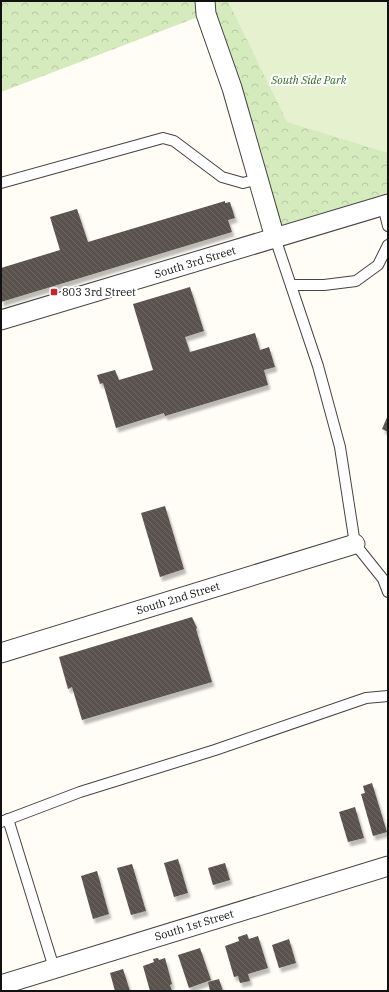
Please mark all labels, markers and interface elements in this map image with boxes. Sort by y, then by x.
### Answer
park label: South Side Park [270,73,347,87]
street label: South 3rd Street [153,243,238,281]
place label: 803 3rd Street [62,285,136,299]
marker: 803 3rd Street [49,287,59,297]
street label: South 2nd Street [135,579,222,617]
street label: South 1st Street [153,906,235,944]

